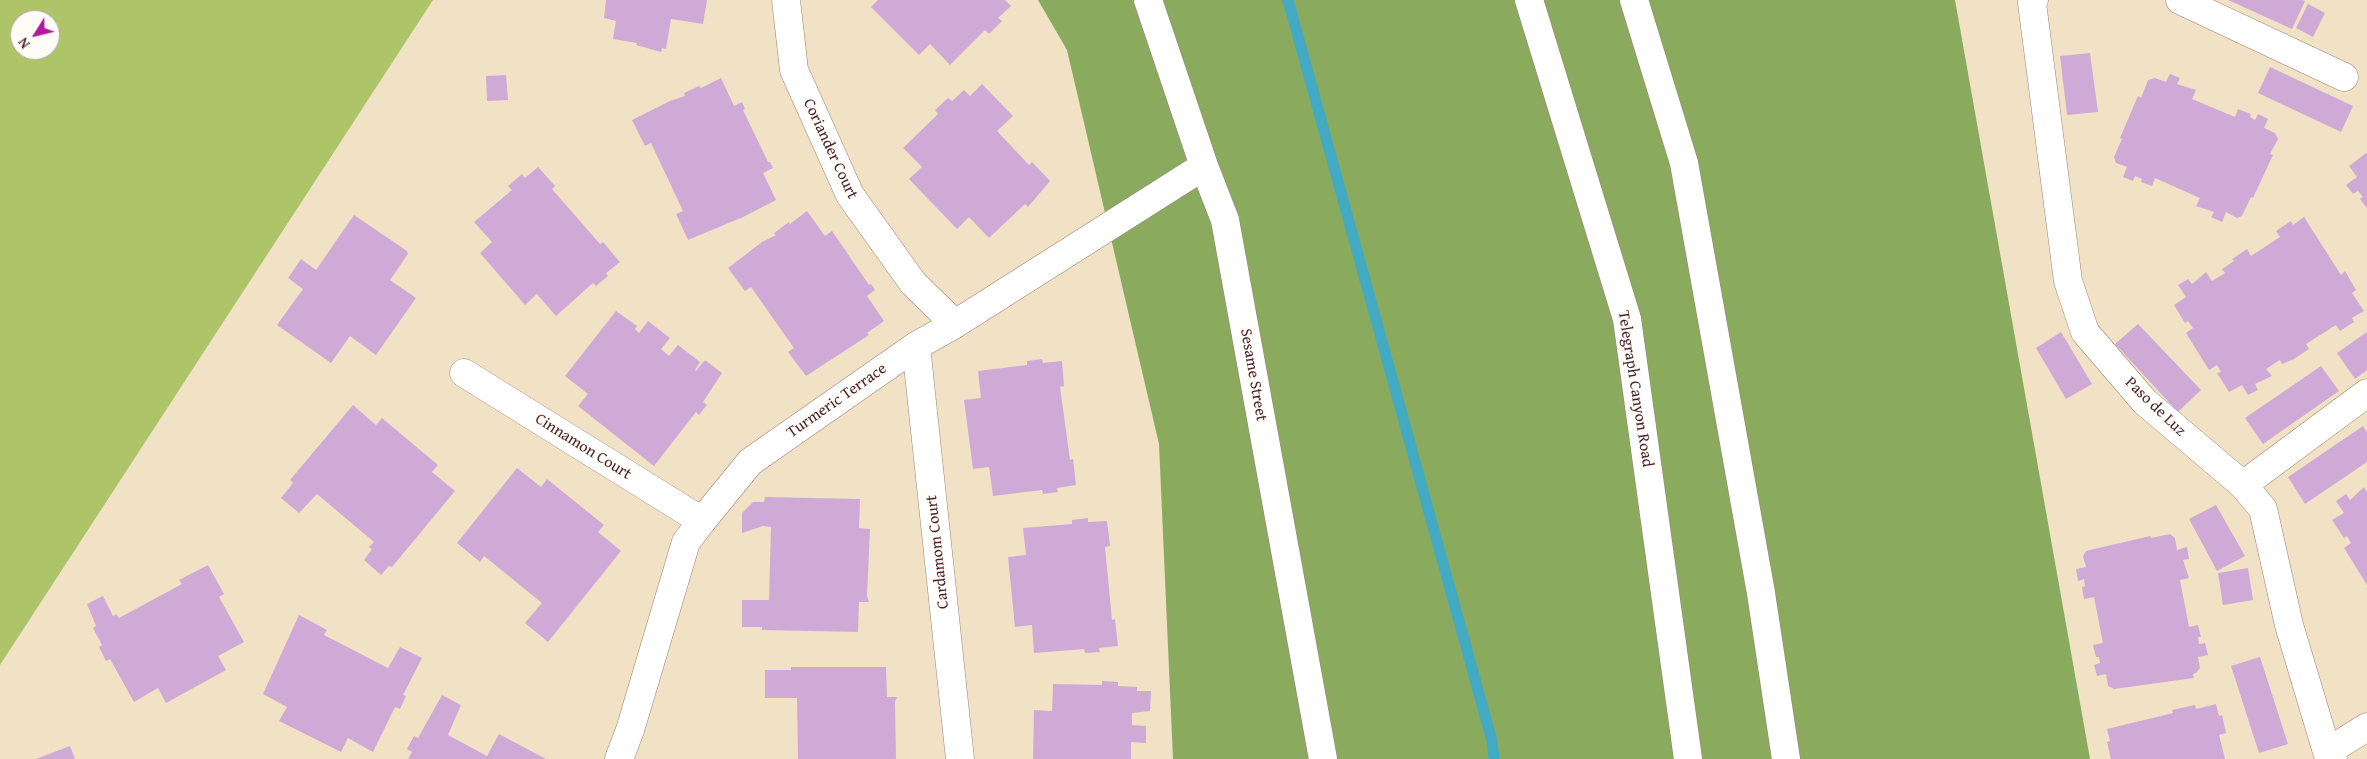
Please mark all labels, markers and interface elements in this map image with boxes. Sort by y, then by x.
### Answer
north arrow [10,10,60,60]
text: N [13,34,35,53]
street label: Coriander Court [798,96,862,202]
street label: Telegraph Canyon Road [1613,309,1657,469]
street label: Sesame Street [1235,327,1271,423]
street label: Turmeric Terrace [783,359,891,443]
street label: Paso de Luz [2121,373,2189,441]
street label: Cinnamon Court [531,410,635,484]
street label: Cardamom Court [922,494,954,610]

